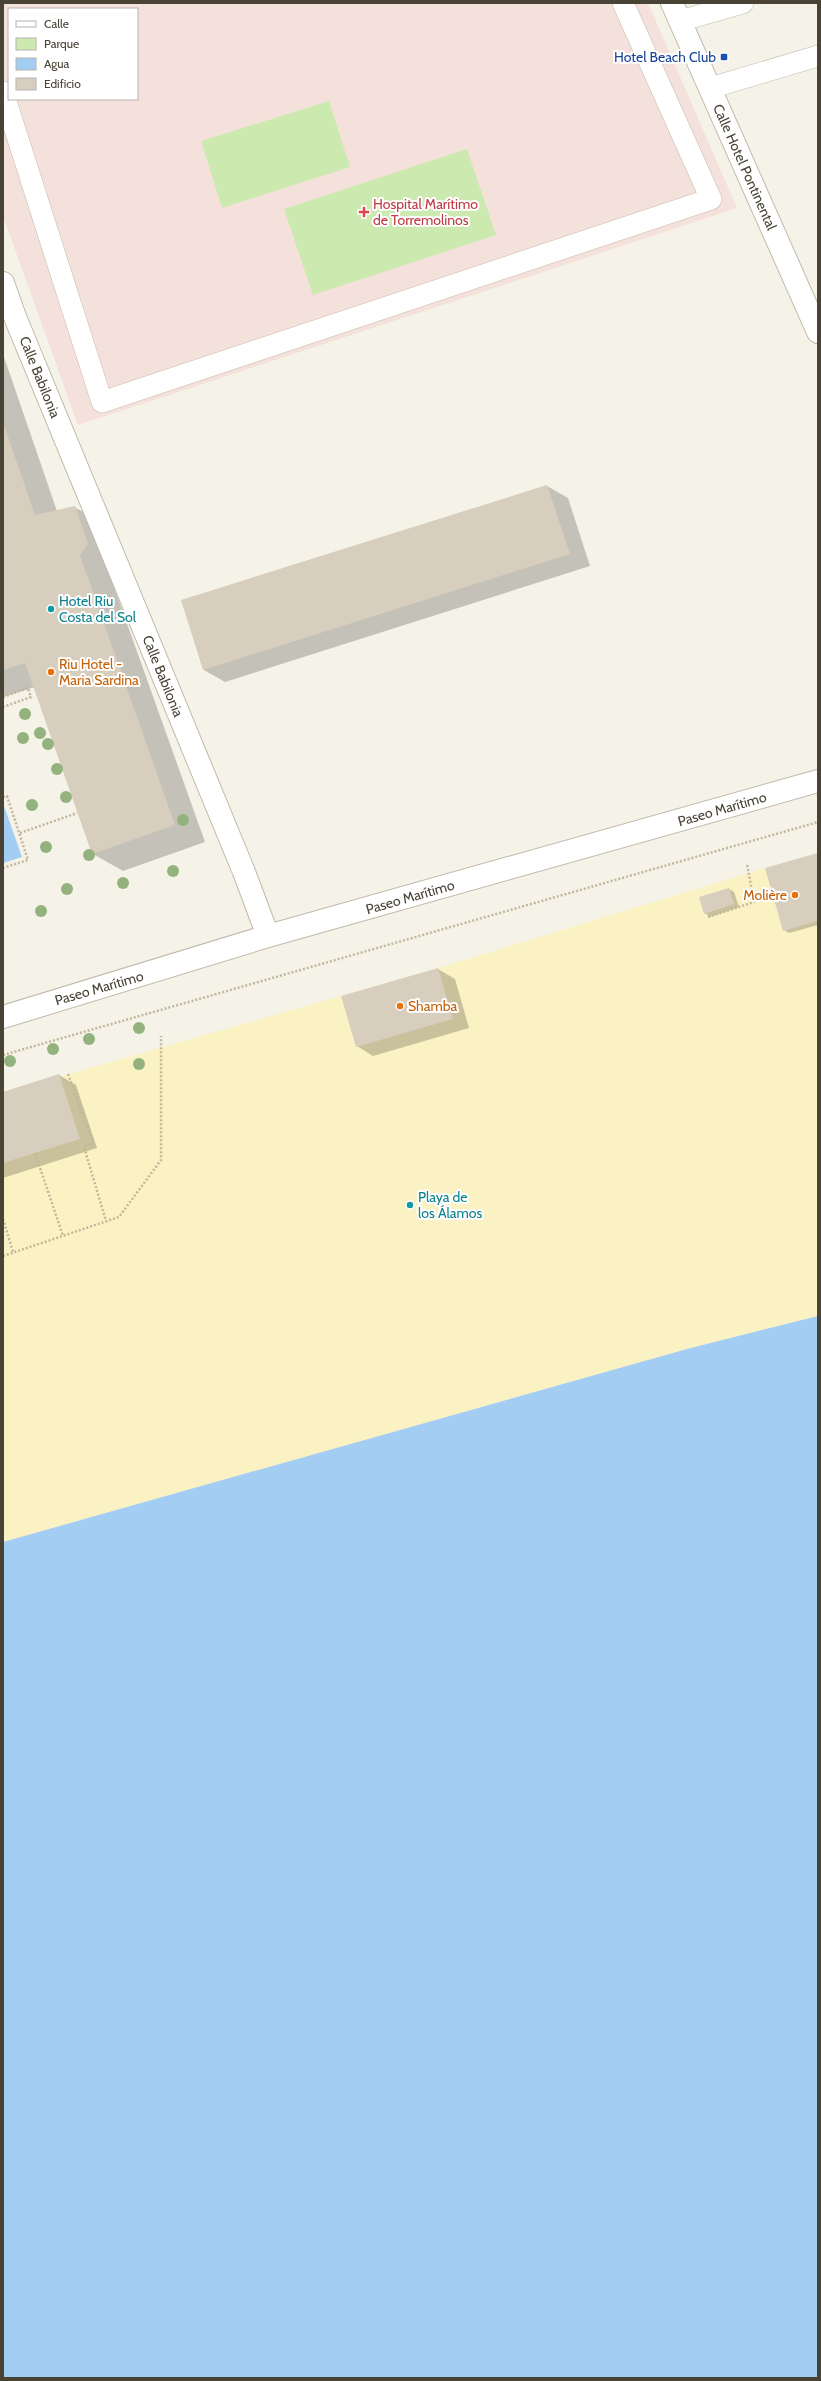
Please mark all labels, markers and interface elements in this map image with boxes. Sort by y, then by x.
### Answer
legend [8,8,138,100]
text: Calle [44,16,69,31]
text: Parque [44,36,79,51]
place label: Hotel Beach Club [614,48,716,66]
marker: Hotel Beach Club [719,52,729,62]
text: Agua [44,56,70,71]
text: Edificio [44,76,81,91]
street label: Calle Hotel Pontinental [709,101,781,233]
place label: Hospital Marítimo de Torremolinos [373,195,478,229]
marker: Hospital Marítimo de Torremolinos [358,206,370,218]
street label: Calle Babilonia [15,334,65,421]
place label: Hotel Riu Costa del Sol [59,592,137,626]
marker: Hotel Riu Costa del Sol [46,604,56,614]
street label: Calle Babilonia [138,633,188,720]
place label: Riu Hotel - Maria Sardina [59,655,139,689]
marker: Riu Hotel - Maria Sardina [46,667,56,677]
street label: Paseo Marítimo [676,788,769,830]
street label: Paseo Marítimo [364,876,457,918]
place label: Molière [743,886,787,904]
marker: Molière [790,890,800,900]
street label: Paseo Marítimo [53,967,146,1009]
place label: Shamba [408,997,457,1015]
marker: Shamba [395,1001,405,1011]
place label: Playa de los Álamos [418,1188,482,1222]
marker: Playa de los Álamos [405,1200,415,1210]

